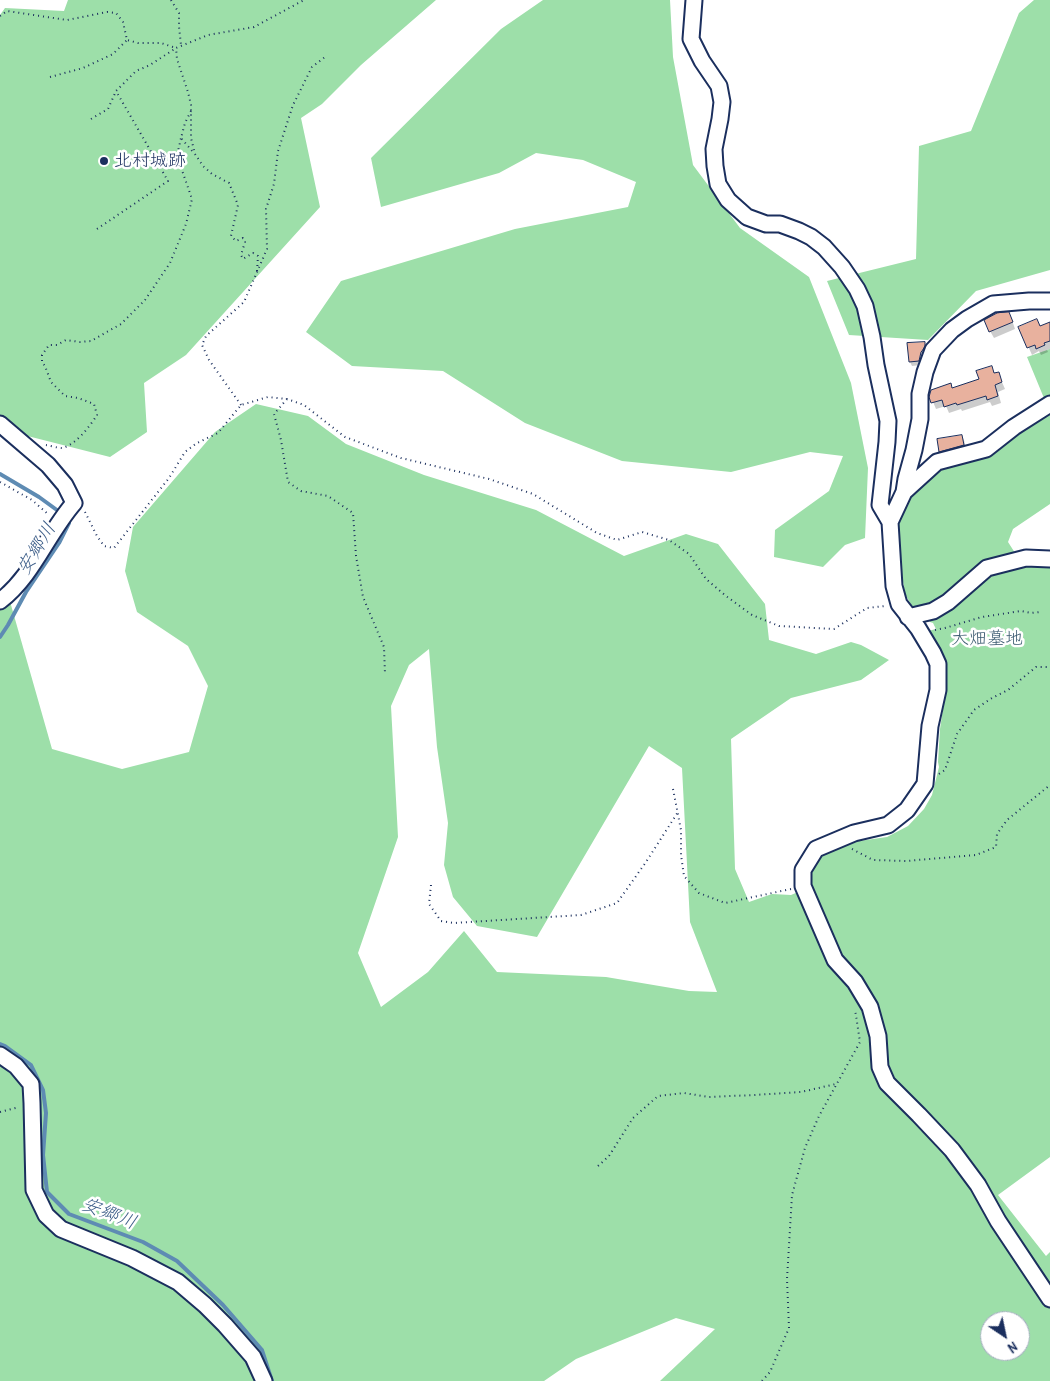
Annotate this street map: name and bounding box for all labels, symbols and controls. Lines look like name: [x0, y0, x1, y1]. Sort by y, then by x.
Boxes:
place label: 北村城跡: [114, 150, 186, 172]
marker: 北村城跡: [98, 155, 110, 167]
water label: 安郷川: [13, 519, 61, 579]
park label: 大畑墓地: [951, 628, 1023, 650]
water label: 安郷川: [78, 1193, 140, 1235]
north arrow: [980, 1311, 1030, 1361]
text: N: [1005, 1338, 1022, 1358]

